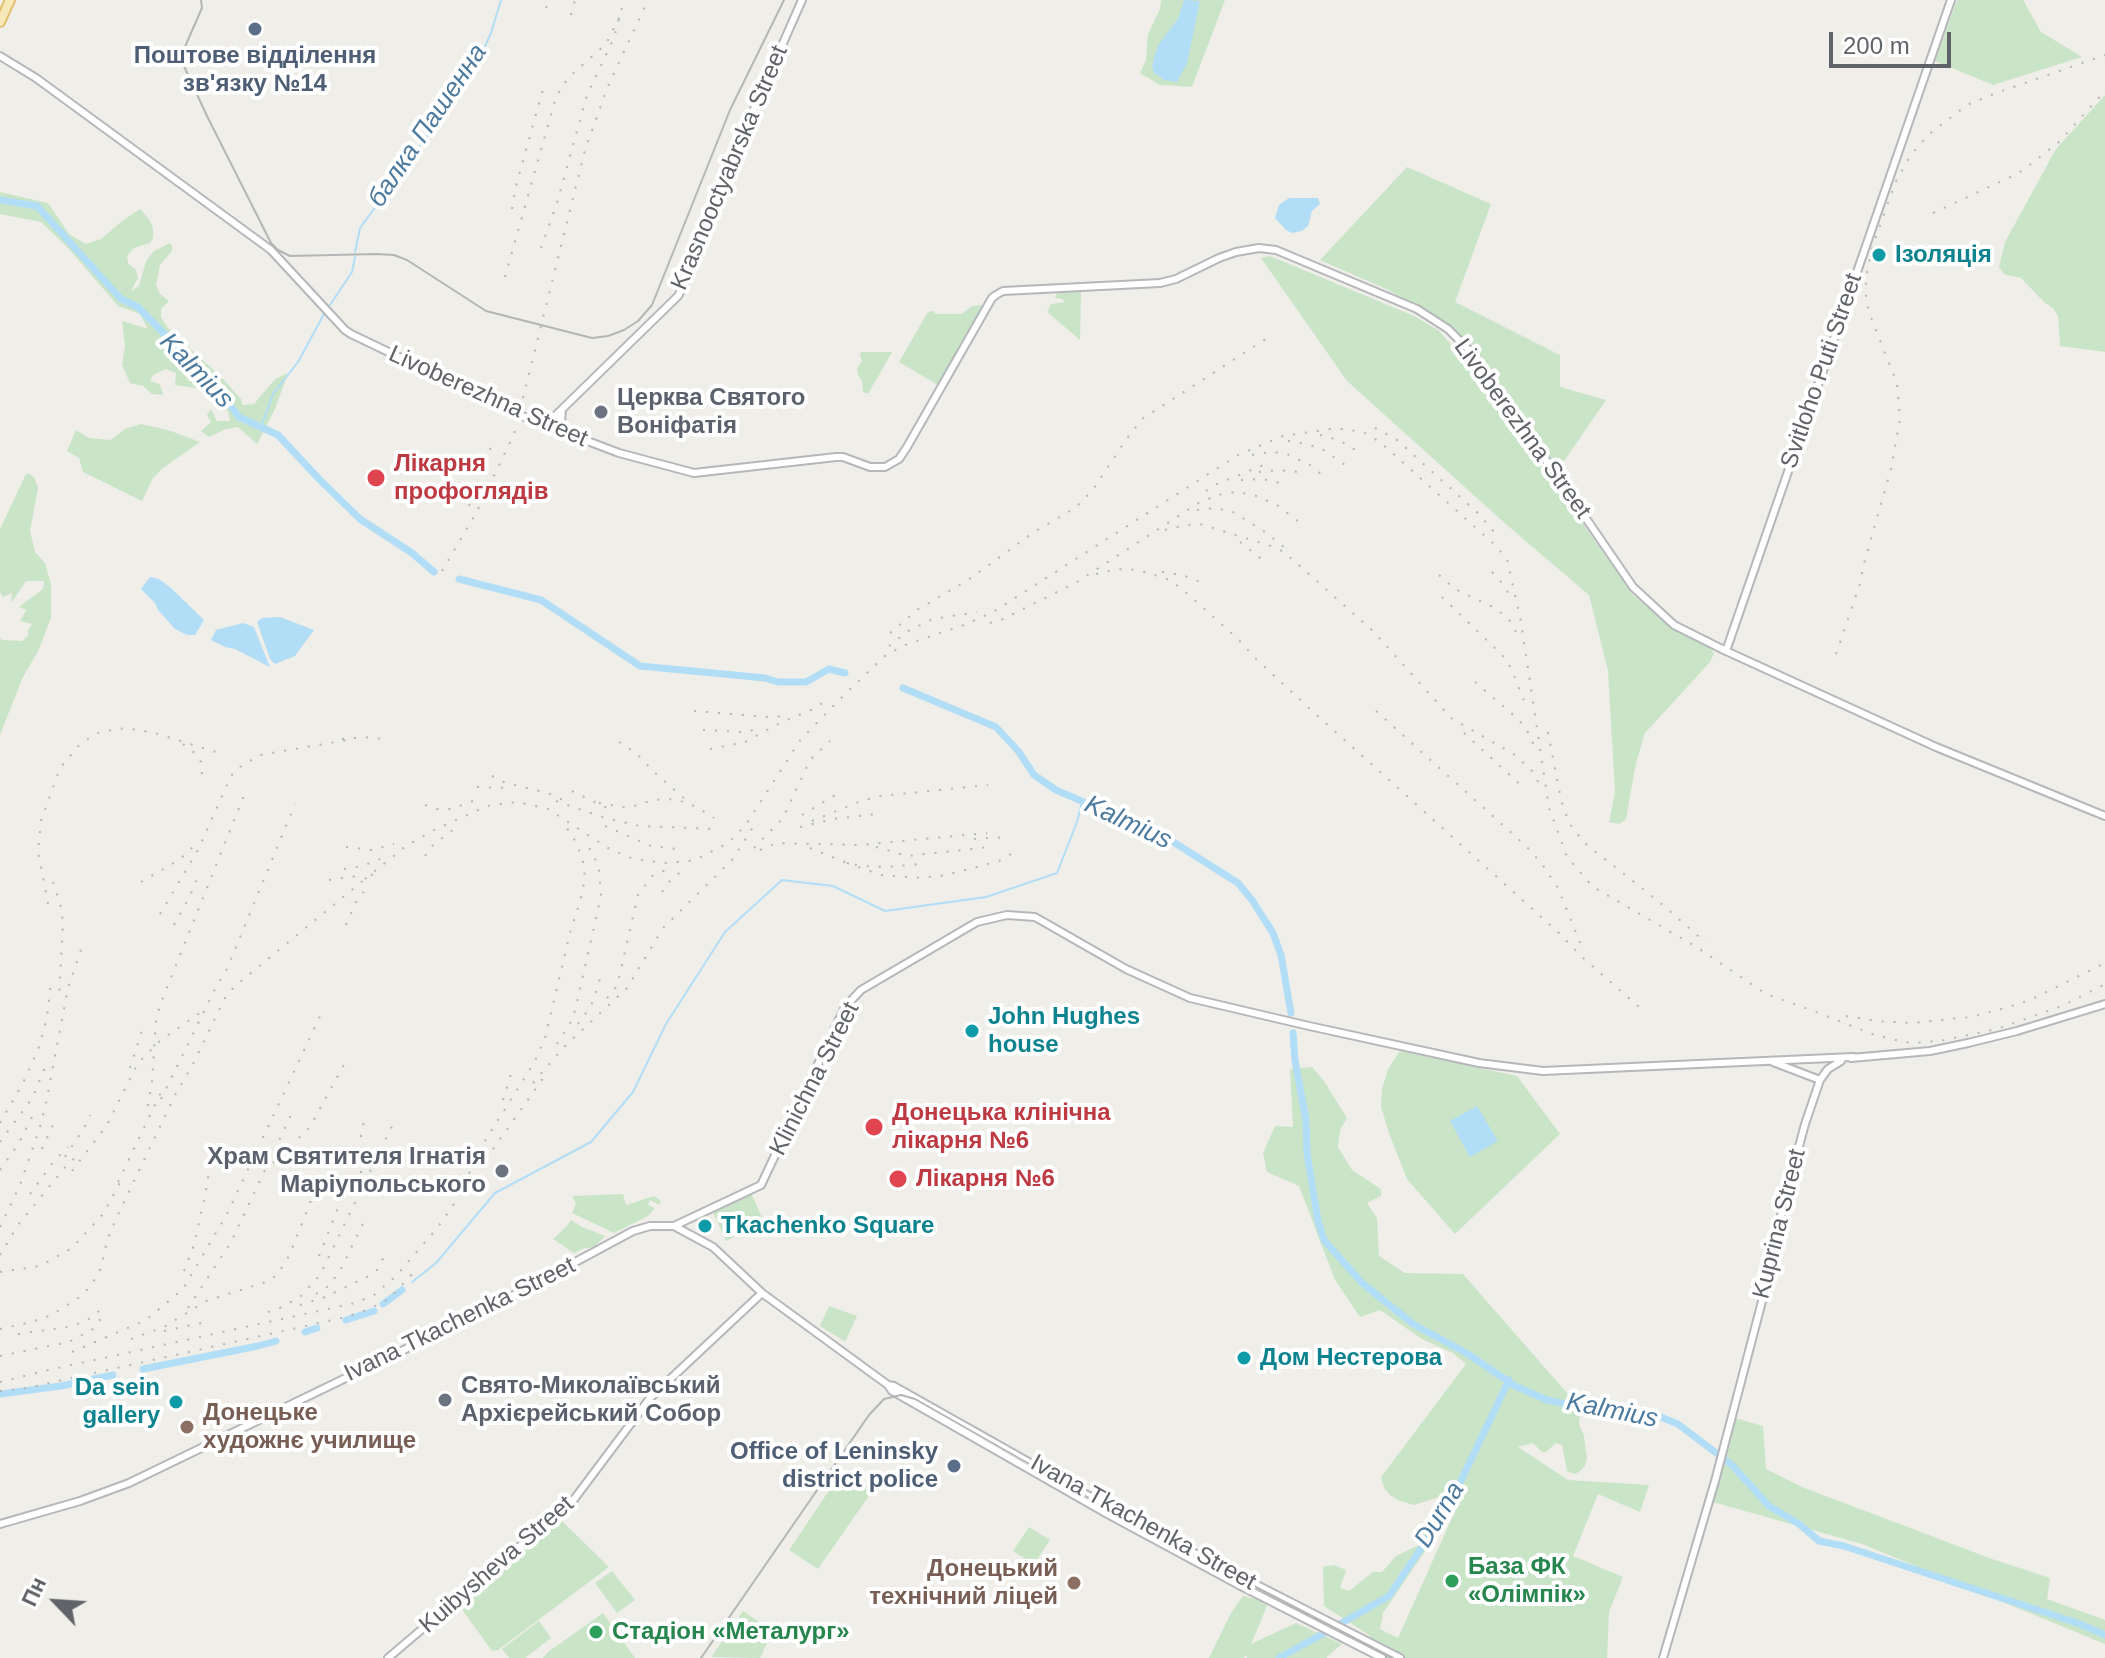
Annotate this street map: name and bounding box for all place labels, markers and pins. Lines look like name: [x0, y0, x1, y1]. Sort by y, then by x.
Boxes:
marker: Поштове відділення зв'язку №14: [246, 20, 264, 38]
place label: Поштове відділення зв'язку №14: [134, 42, 376, 98]
place label: Ізоляція: [1895, 241, 1992, 269]
marker: Ізоляція: [1870, 246, 1888, 264]
place label: Церква Святого Воніфатія: [617, 384, 806, 440]
marker: Церква Святого Воніфатія: [592, 403, 610, 421]
place label: Лікарня профоглядів: [394, 450, 548, 506]
marker: Лікарня профоглядів: [365, 467, 387, 489]
place label: John Hughes house: [988, 1003, 1140, 1059]
marker: John Hughes house: [963, 1022, 981, 1040]
place label: Донецька клінічна лікарня №6: [892, 1099, 1111, 1155]
marker: Донецька клінічна лікарня №6: [863, 1116, 885, 1138]
place label: Храм Святителя Ігнатія Маріупольського: [207, 1143, 486, 1199]
marker: Храм Святителя Ігнатія Маріупольського: [493, 1162, 511, 1180]
place label: Лікарня №6: [916, 1165, 1055, 1193]
marker: Лікарня №6: [887, 1168, 909, 1190]
place label: Tkachenko Square: [721, 1212, 934, 1240]
marker: Tkachenko Square: [696, 1217, 714, 1235]
place label: Дом Нестерова: [1260, 1344, 1442, 1372]
marker: Дом Нестерова: [1235, 1349, 1253, 1367]
place label: Свято-Миколаївський Архієрейський Собор: [461, 1372, 721, 1428]
place label: Da sein gallery: [75, 1374, 160, 1430]
marker: Свято-Миколаївський Архієрейський Собор: [436, 1391, 454, 1409]
marker: Da sein gallery: [167, 1393, 185, 1411]
place label: Донецьке художнє училище: [203, 1399, 416, 1455]
marker: Донецьке художнє училище: [178, 1418, 196, 1436]
place label: Office of Leninsky district police: [730, 1438, 938, 1494]
marker: Office of Leninsky district police: [945, 1457, 963, 1475]
place label: База ФК «Олімпік»: [1468, 1553, 1586, 1609]
place label: Донецький технічний ліцей: [869, 1555, 1058, 1611]
marker: База ФК «Олімпік»: [1443, 1572, 1461, 1590]
marker: Донецький технічний ліцей: [1065, 1574, 1083, 1592]
place label: Стадіон «Металург»: [612, 1618, 850, 1646]
marker: Стадіон «Металург»: [587, 1623, 605, 1641]

